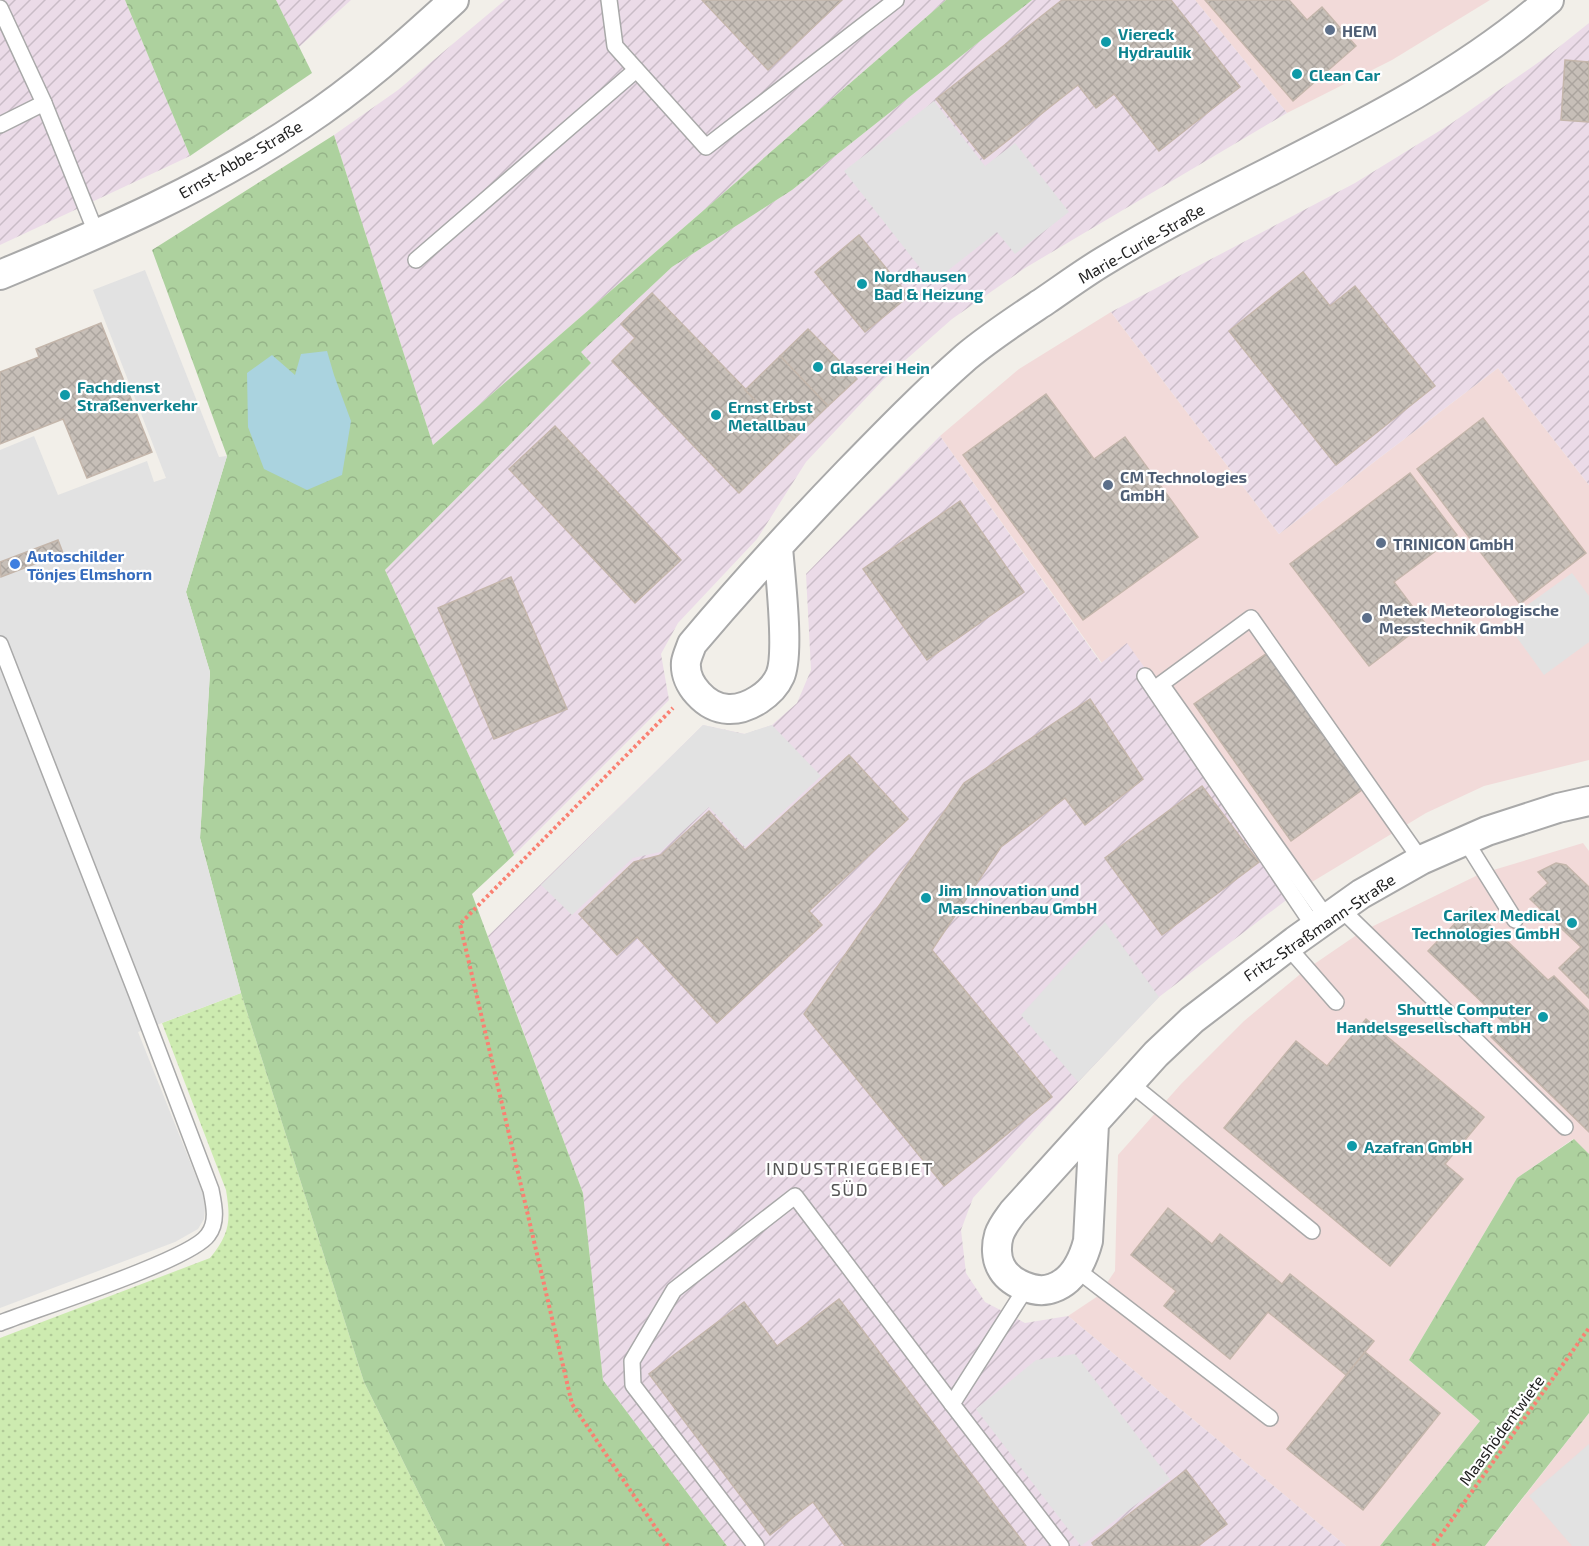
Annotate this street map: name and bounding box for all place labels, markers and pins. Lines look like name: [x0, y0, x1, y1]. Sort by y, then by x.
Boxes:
place label: HEM: [1342, 21, 1377, 40]
marker: HEM: [1323, 23, 1337, 37]
place label: Viereck Hydraulik: [1118, 24, 1192, 62]
marker: Viereck Hydraulik: [1099, 35, 1113, 49]
place label: Clean Car: [1309, 65, 1380, 84]
marker: Clean Car: [1290, 67, 1304, 81]
place label: Nordhausen Bad & Heizung: [874, 266, 984, 303]
marker: Nordhausen Bad & Heizung: [855, 277, 869, 291]
place label: Glaserei Hein: [830, 358, 930, 377]
marker: Glaserei Hein: [811, 360, 825, 374]
place label: Fachdienst Straßenverkehr: [77, 377, 198, 414]
marker: Fachdienst Straßenverkehr: [58, 388, 72, 402]
place label: Ernst Erbst Metallbau: [728, 397, 813, 434]
marker: Ernst Erbst Metallbau: [709, 408, 723, 422]
place label: CM Technologies GmbH: [1120, 467, 1247, 504]
marker: CM Technologies GmbH: [1101, 478, 1115, 492]
place label: TRINICON GmbH: [1393, 534, 1514, 553]
marker: TRINICON GmbH: [1374, 536, 1388, 550]
place label: Autoschilder Tönjes Elmshorn: [27, 546, 152, 583]
marker: Autoschilder Tönjes Elmshorn: [8, 557, 22, 571]
place label: Metek Meteorologische Messtechnik GmbH: [1379, 600, 1559, 637]
marker: Metek Meteorologische Messtechnik GmbH: [1360, 611, 1374, 625]
place label: Jim Innovation und Maschinenbau GmbH: [938, 880, 1097, 917]
marker: Jim Innovation und Maschinenbau GmbH: [919, 891, 933, 905]
place label: Carilex Medical Technologies GmbH: [1412, 905, 1561, 942]
marker: Carilex Medical Technologies GmbH: [1565, 916, 1579, 930]
place label: Shuttle Computer Handelsgesellschaft mbH: [1336, 999, 1531, 1036]
marker: Shuttle Computer Handelsgesellschaft mbH: [1536, 1010, 1550, 1024]
place label: Azafran GmbH: [1364, 1137, 1472, 1156]
marker: Azafran GmbH: [1345, 1139, 1359, 1153]

